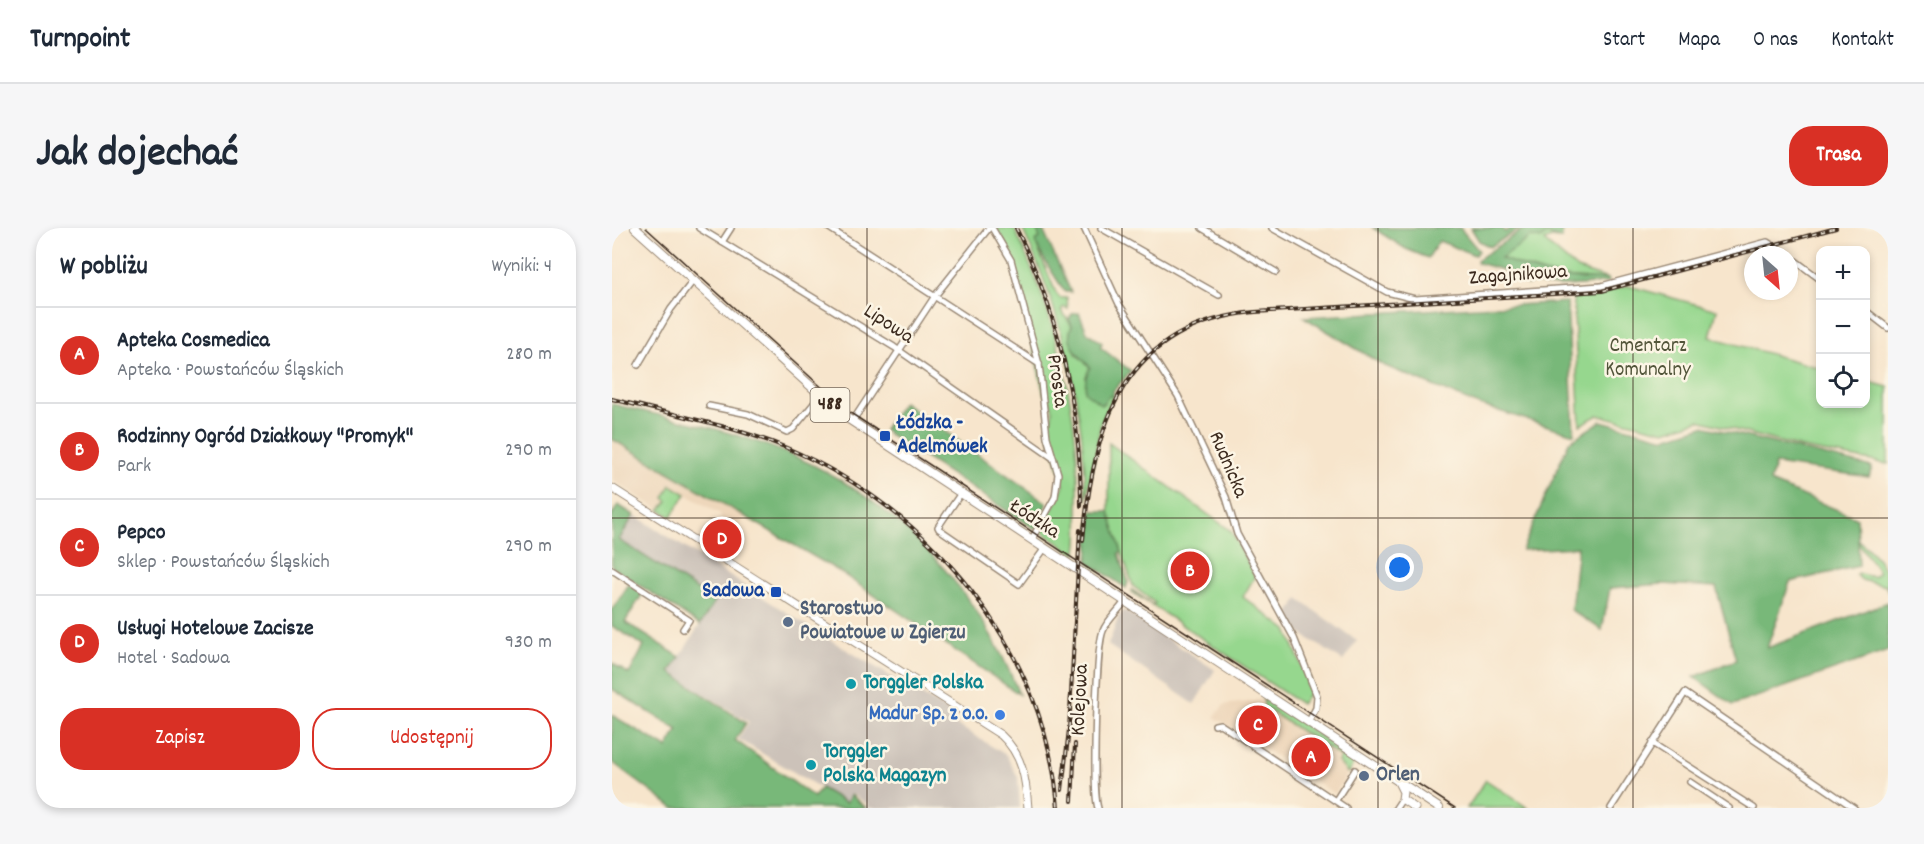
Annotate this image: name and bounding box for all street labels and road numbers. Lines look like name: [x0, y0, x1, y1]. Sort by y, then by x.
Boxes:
street label: Zagajnikowa: [1468, 258, 1569, 294]
street label: Lipowa: [857, 297, 920, 353]
street label: Prosta: [1037, 353, 1075, 411]
road number: 488: [810, 388, 850, 422]
street label: Rudnicka: [1200, 427, 1255, 504]
street label: Łódzka: [1002, 492, 1066, 548]
street label: Kolejowa: [1064, 662, 1098, 736]

